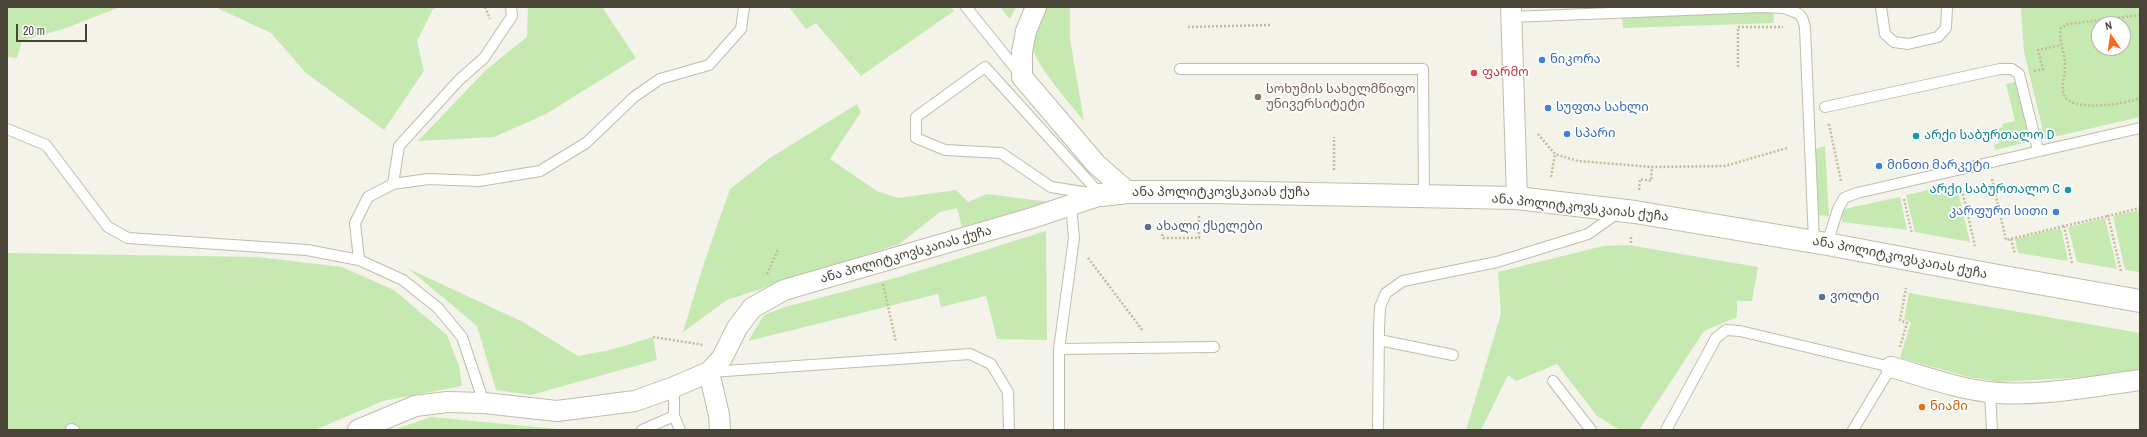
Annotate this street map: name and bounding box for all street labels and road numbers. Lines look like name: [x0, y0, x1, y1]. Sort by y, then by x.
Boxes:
street label: ანა პოლიტკოვსკაიას ქუჩა: [1132, 185, 1310, 201]
street label: ანა პოლიტკოვსკაიას ქუჩა: [1491, 191, 1669, 225]
street label: ანა პოლიტკოვსკაიას ქუჩა: [818, 223, 994, 287]
street label: ანა პოლიტკოვსკაიას ქუჩა: [1811, 233, 1989, 283]

